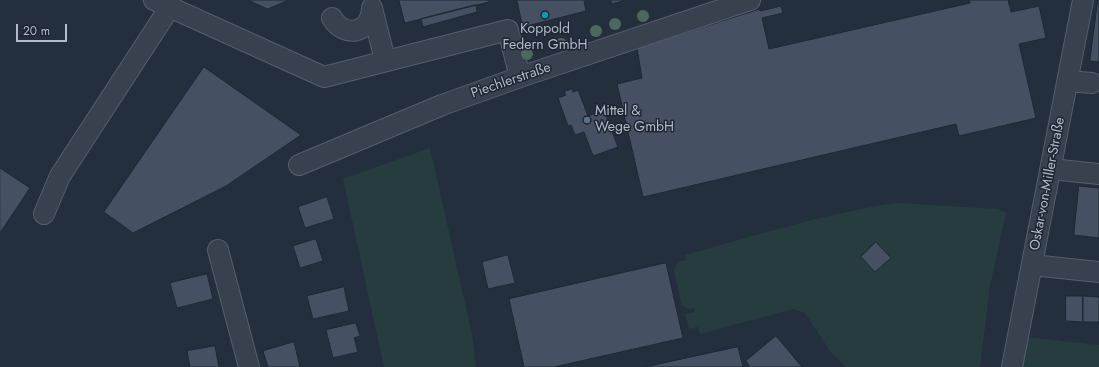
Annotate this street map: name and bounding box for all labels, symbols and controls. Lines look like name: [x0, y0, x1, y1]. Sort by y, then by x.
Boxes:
marker: Koppold Federn GmbH: [540, 10, 550, 20]
scale bar: [18, 16, 69, 42]
text: 20 m: [23, 22, 50, 40]
place label: Koppold Federn GmbH: [502, 22, 588, 54]
street label: Piechlerstraße: [469, 59, 553, 103]
place label: Mittel & Wege GmbH: [595, 104, 674, 136]
marker: Mittel & Wege GmbH: [582, 115, 592, 125]
street label: Oskar-von-Miller-Straße: [1027, 116, 1069, 252]

